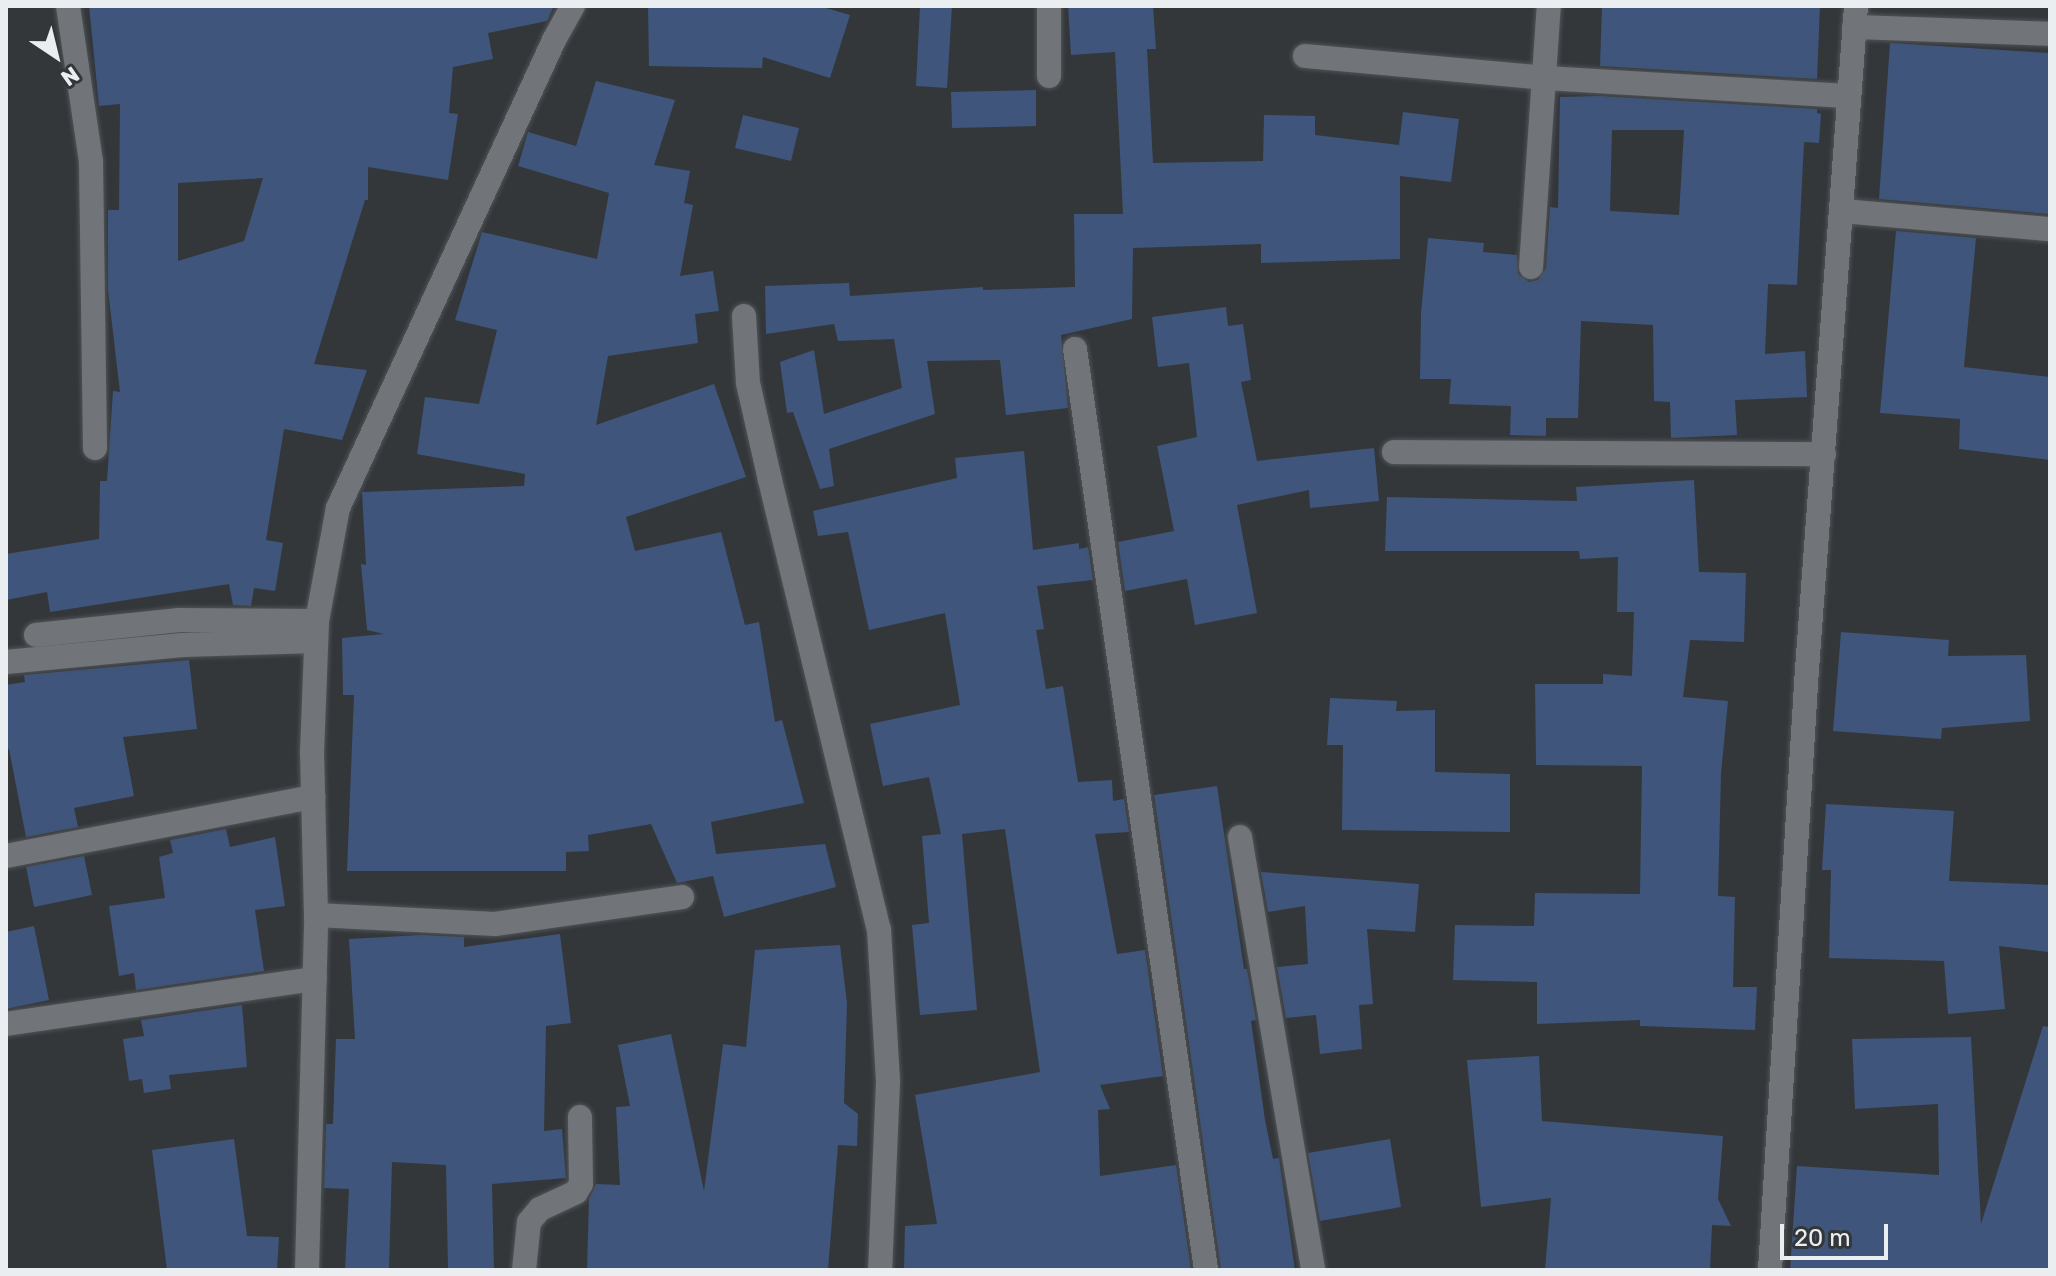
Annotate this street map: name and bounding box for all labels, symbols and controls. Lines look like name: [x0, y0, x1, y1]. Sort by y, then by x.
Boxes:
north arrow: [16, 16, 96, 96]
text: N: [56, 60, 84, 92]
scale bar: [1784, 1208, 1892, 1258]
text: 20 m: [1794, 1224, 1851, 1252]

